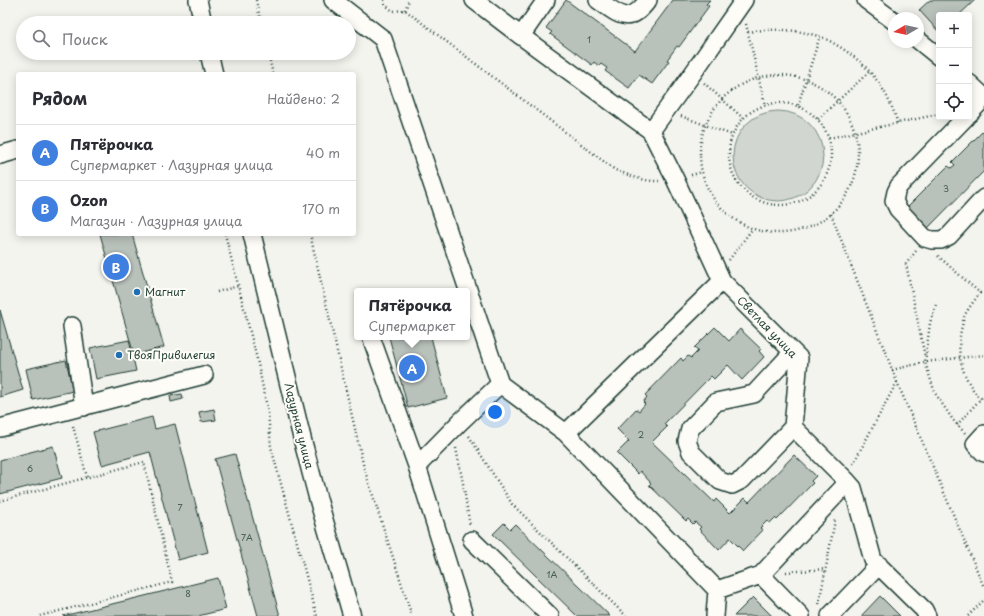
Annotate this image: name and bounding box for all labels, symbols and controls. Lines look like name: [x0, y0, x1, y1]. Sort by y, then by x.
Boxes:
north arrow: [888, 12, 924, 48]
map controls: [936, 12, 972, 120]
button: +: [936, 12, 972, 48]
search box: [16, 16, 356, 60]
icon: search: [30, 27, 52, 49]
text: Поиск: [62, 27, 108, 50]
house number: 1: [587, 32, 591, 46]
button: −: [936, 48, 972, 84]
button: locate: [936, 84, 972, 120]
text: Рядом: [32, 85, 87, 111]
text: Найдено: 2: [267, 89, 340, 108]
text: Пятёрочка: [70, 132, 153, 155]
text: A: [40, 143, 50, 162]
text: 40 m: [306, 143, 340, 162]
text: Супермаркет · Лазурная улица: [70, 155, 273, 174]
house number: 3: [943, 181, 949, 195]
text: Ozon: [70, 188, 108, 211]
text: B: [41, 199, 49, 218]
text: 170 m: [302, 199, 340, 218]
text: Магазин · Лазурная улица: [70, 211, 242, 230]
pin: B: [103, 252, 129, 282]
place label: Магнит: [145, 283, 186, 300]
marker: Магнит: [132, 287, 142, 297]
popup: [354, 288, 470, 340]
street label: Светлая улица: [733, 292, 801, 361]
text: Пятёрочка: [369, 293, 452, 316]
text: Супермаркет: [369, 316, 455, 335]
place label: ТвояПривилегия: [127, 346, 215, 363]
marker: ТвояПривилегия: [114, 350, 124, 360]
pin: A: [399, 353, 425, 383]
street label: Лазурная улица: [281, 381, 318, 471]
your location: [485, 402, 505, 422]
house number: 2: [638, 427, 644, 441]
house number: 6: [27, 461, 33, 475]
house number: 7: [177, 500, 183, 514]
house number: 7А: [241, 530, 253, 544]
house number: 1А: [547, 567, 558, 581]
house number: 8: [185, 586, 191, 600]

